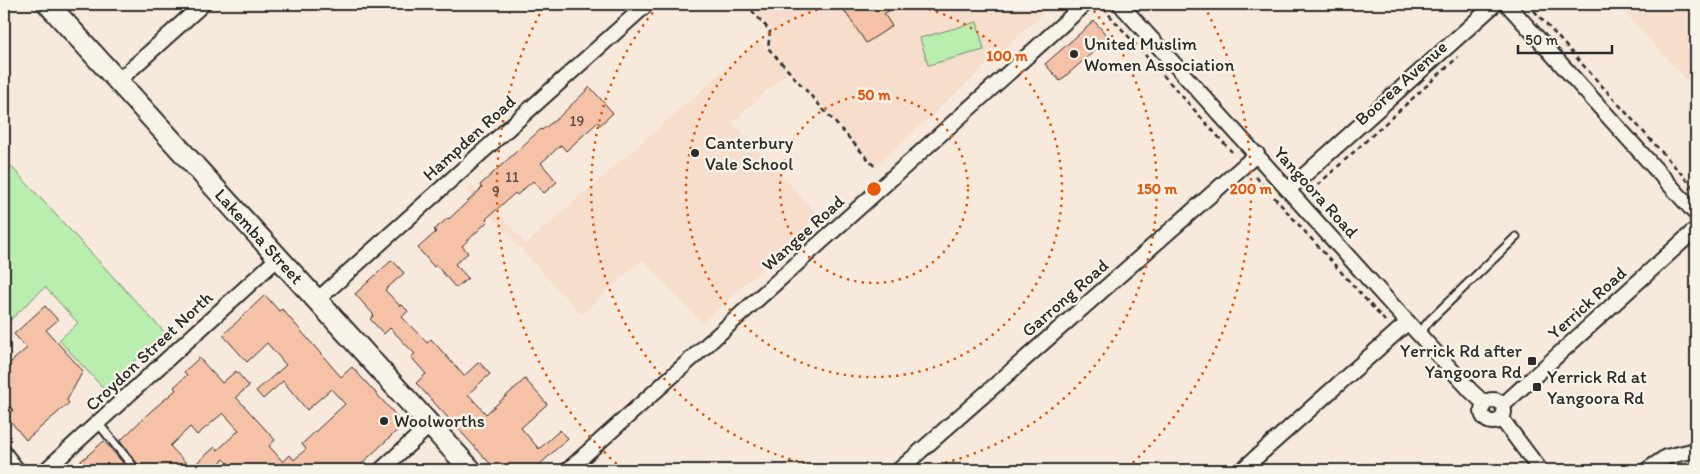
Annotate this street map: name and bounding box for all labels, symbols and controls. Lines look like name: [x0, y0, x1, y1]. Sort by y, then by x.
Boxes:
scale bar: [1518, 22, 1611, 54]
text: 50 m: [1525, 31, 1558, 49]
place label: United Muslim Women Association: [1084, 33, 1234, 76]
street label: Boorea Avenue: [1350, 36, 1452, 130]
text: 100 m: [986, 47, 1028, 65]
marker: United Muslim Women Association: [1068, 48, 1080, 60]
text: 50 m: [857, 86, 891, 104]
street label: Hampden Road: [418, 90, 520, 185]
house number: 19: [570, 112, 585, 130]
place label: Canterbury Vale School: [705, 132, 794, 175]
street label: Yangoora Road: [1269, 142, 1363, 242]
marker: Canterbury Vale School: [689, 147, 701, 159]
house number: 11: [505, 168, 519, 186]
centre of rings: [865, 180, 883, 198]
text: 150 m: [1137, 180, 1177, 198]
text: 200 m: [1230, 180, 1273, 198]
house number: 9: [492, 182, 500, 200]
street label: Lakemba Street: [210, 184, 308, 289]
street label: Wangee Road: [757, 190, 849, 276]
street label: Garrong Road: [1017, 254, 1113, 342]
street label: Yerrick Road: [1543, 262, 1631, 344]
street label: Croydon Street North: [81, 286, 217, 416]
place label: Yerrick Rd after Yangoora Rd: [1400, 340, 1523, 383]
marker: Yerrick Rd after Yangoora Rd: [1526, 355, 1538, 367]
place label: Yerrick Rd at Yangoora Rd: [1547, 366, 1647, 409]
marker: Yerrick Rd at Yangoora Rd: [1531, 381, 1543, 393]
place label: Woolworths: [394, 410, 485, 432]
marker: Woolworths: [378, 415, 390, 427]

